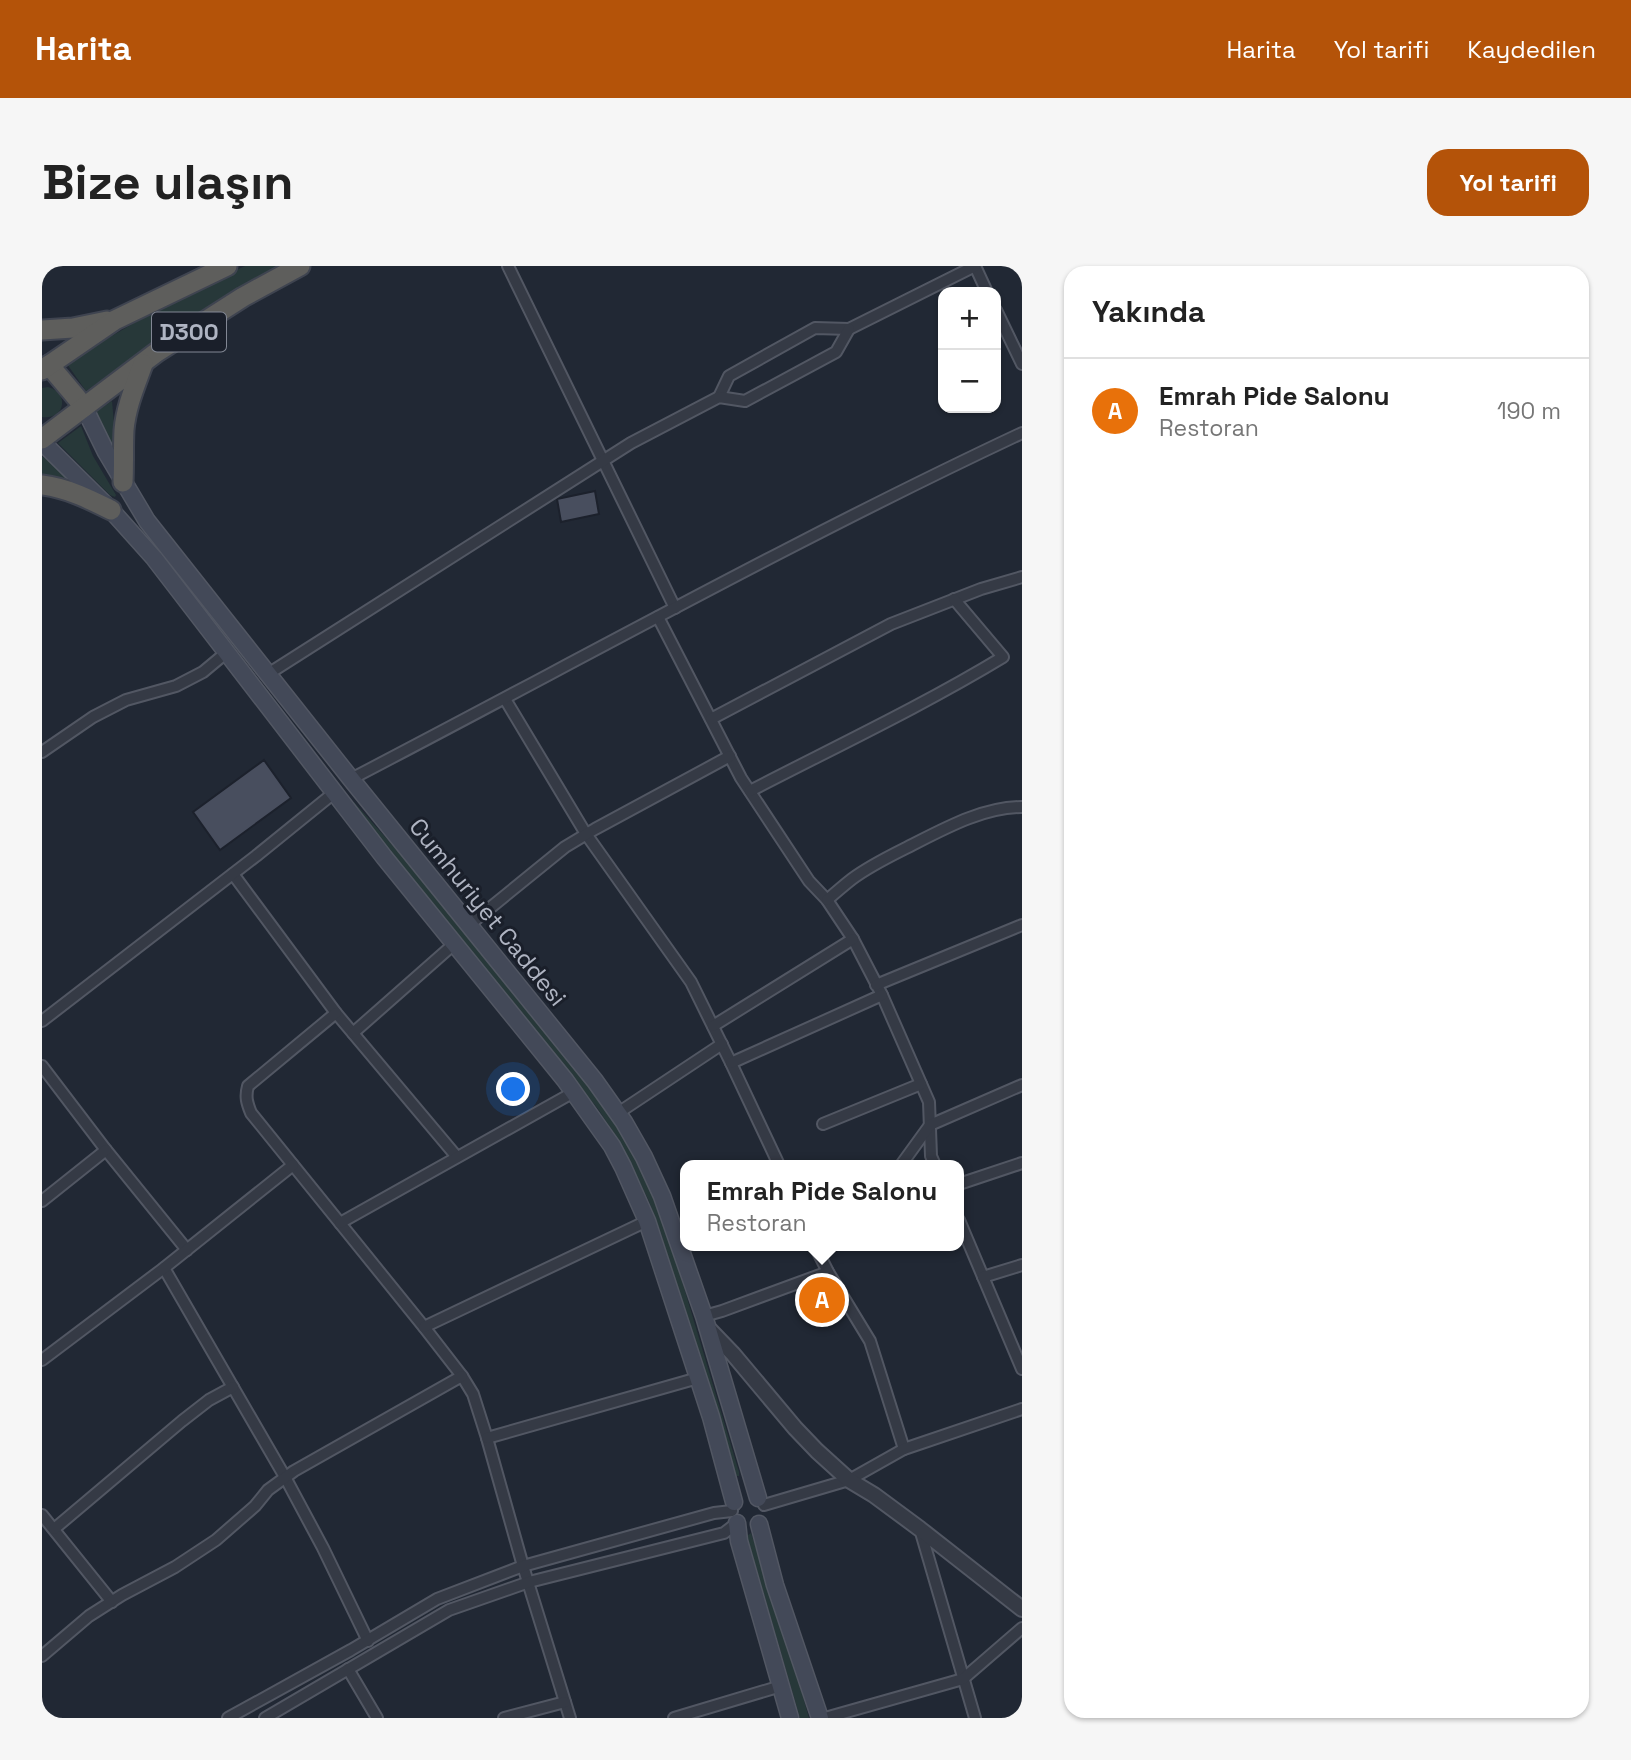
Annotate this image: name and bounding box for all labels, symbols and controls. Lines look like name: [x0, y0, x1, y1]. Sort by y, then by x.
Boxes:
text: Harita: [35, 28, 132, 70]
text: Harita: [1226, 34, 1296, 65]
text: Yol tarifi: [1334, 34, 1429, 65]
text: Kaydedilen: [1467, 34, 1596, 65]
button: Yol tarifi: [1427, 149, 1589, 216]
text: Bize ulaşın: [42, 151, 294, 213]
map controls: [938, 287, 1001, 413]
button: +: [938, 287, 1001, 350]
text: Yakında: [1092, 292, 1205, 331]
road number: D300: [152, 312, 226, 352]
button: −: [938, 350, 1001, 413]
text: Emrah Pide Salonu: [1159, 379, 1390, 413]
text: A: [1108, 396, 1122, 426]
text: 190 m: [1497, 396, 1561, 426]
text: Restoran: [1159, 413, 1259, 443]
street label: Cumhuriyet Caddesi: [403, 812, 573, 1012]
your location: [496, 1072, 530, 1106]
popup: [680, 1160, 964, 1251]
text: Emrah Pide Salonu: [707, 1174, 937, 1208]
text: Restoran: [707, 1208, 807, 1238]
pin: A: [799, 1274, 845, 1326]

